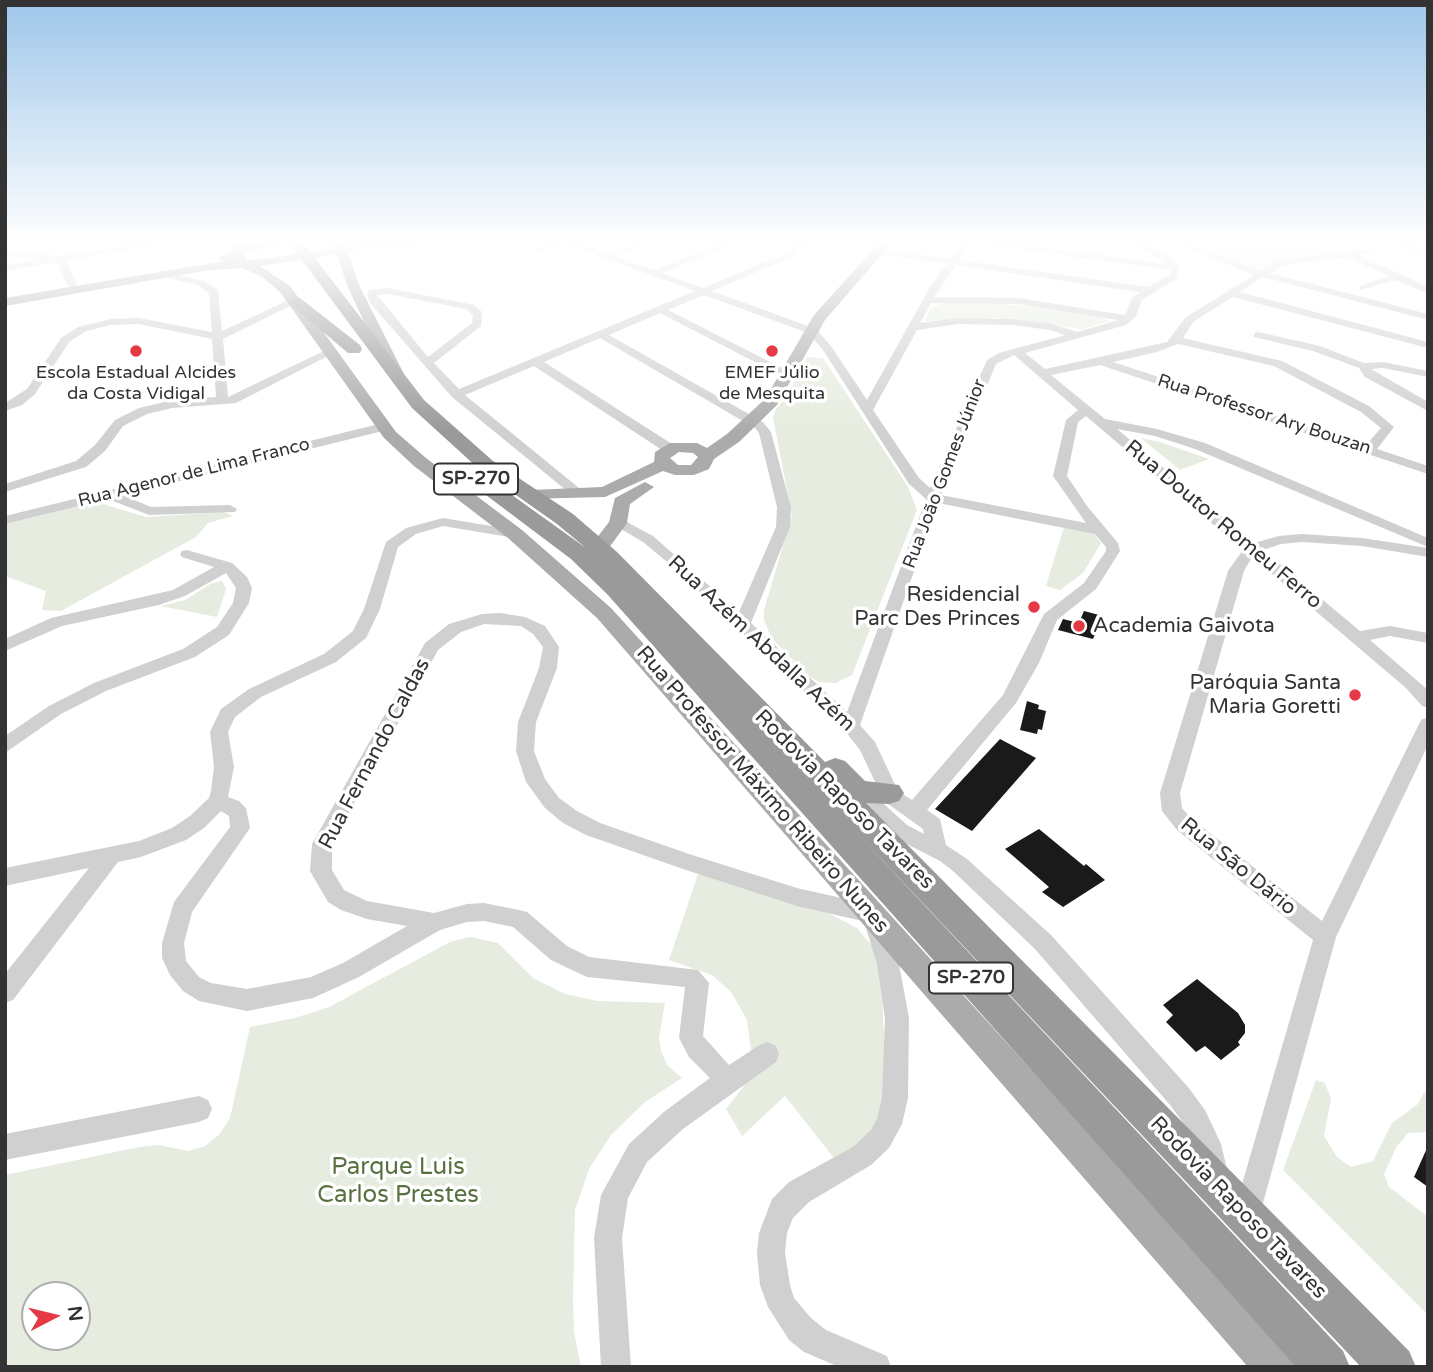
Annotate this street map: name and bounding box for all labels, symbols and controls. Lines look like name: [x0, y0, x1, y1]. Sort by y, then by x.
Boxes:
marker: Escola Estadual Alcides da Costa Vidigal: [128, 343, 144, 359]
marker: EMEF Júlio de Mesquita: [764, 343, 780, 359]
place label: Escola Estadual Alcides da Costa Vidigal: [36, 362, 236, 404]
place label: EMEF Júlio de Mesquita: [719, 362, 825, 404]
street label: Rua Professor Ary Bouzan: [1155, 370, 1373, 460]
street label: Rua João Gomes Júnior: [899, 376, 991, 572]
street label: Rua Agenor de Lima Franco: [76, 434, 312, 512]
street label: Rua Doutor Romeu Ferro: [1119, 435, 1327, 615]
road number: SP-270: [434, 464, 518, 494]
street label: Rua Azém Abdalla Azém: [662, 551, 860, 737]
place label: Residencial Parc Des Princes: [854, 582, 1020, 632]
marker: Residencial Parc Des Princes: [1026, 599, 1042, 615]
place label: Academia Gaivota: [1093, 613, 1275, 639]
marker: Academia Gaivota: [1071, 618, 1087, 634]
street label: Rua Professor Máximo Ribeiro Nunes: [631, 641, 893, 939]
street label: Rua Fernando Caldas: [314, 654, 436, 854]
place label: Paróquia Santa Maria Goretti: [1190, 670, 1341, 720]
marker: Paróquia Santa Maria Goretti: [1347, 687, 1363, 703]
street label: Rodovia Raposo Tavares: [749, 705, 939, 895]
street label: Rua São Dário: [1175, 813, 1301, 921]
road number: SP-270: [929, 962, 1013, 994]
street label: Rodovia Raposo Tavares: [1144, 1112, 1332, 1304]
park label: Parque Luis Carlos Prestes: [317, 1154, 479, 1210]
north arrow: [21, 1281, 91, 1351]
text: N: [63, 1305, 87, 1323]

